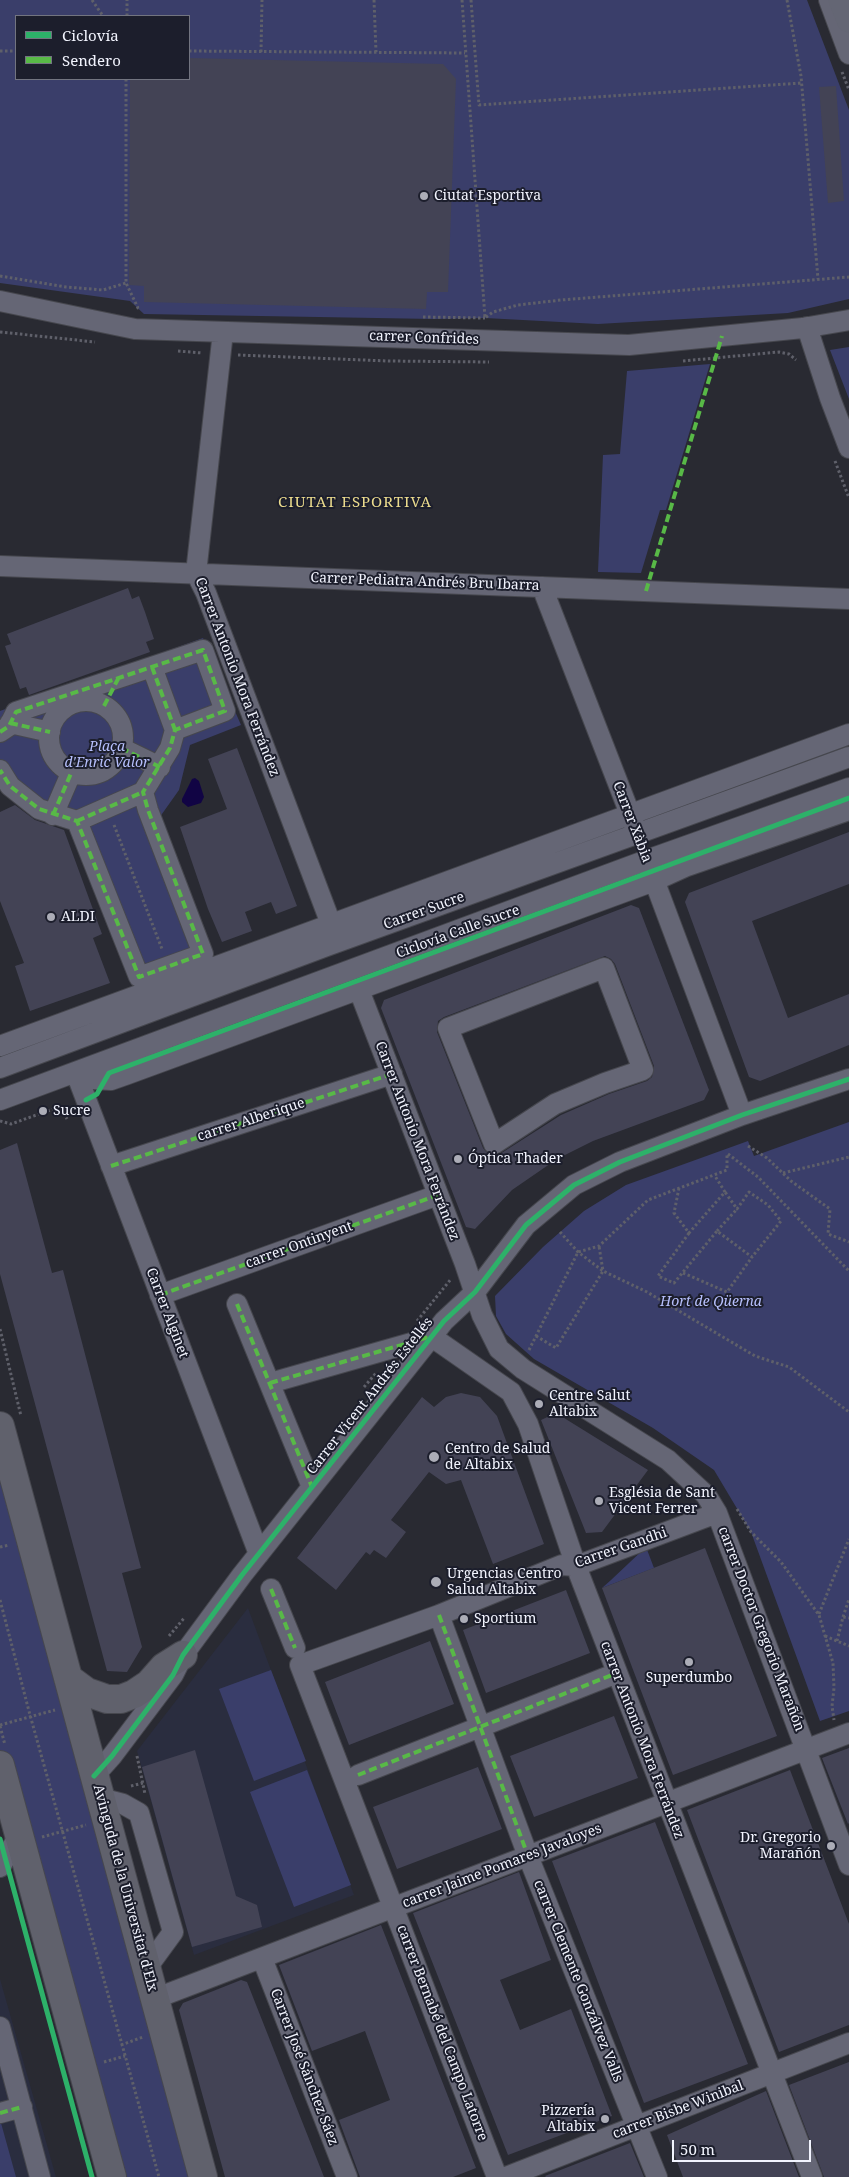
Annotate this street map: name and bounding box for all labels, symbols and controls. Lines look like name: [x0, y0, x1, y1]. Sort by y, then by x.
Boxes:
legend: [15, 15, 190, 80]
text: Ciclovía: [62, 25, 119, 45]
text: Sendero: [62, 50, 121, 70]
place label: Ciutat Esportiva: [434, 188, 541, 204]
marker: Ciutat Esportiva: [418, 190, 430, 202]
street label: carrer Confrides: [369, 328, 479, 348]
district label: CIUTAT ESPORTIVA: [276, 494, 434, 512]
street label: Carrer Pediatra Andrés Bru Ibarra: [310, 570, 540, 594]
street label: Carrer Antonio Mora Ferrández: [191, 575, 283, 779]
park label: Plaça d'Enric Valor: [64, 739, 150, 772]
street label: Carrer Xàbia: [609, 779, 655, 865]
street label: Carrer Sucre: [381, 889, 467, 933]
street label: Ciclovía Calle Sucre: [394, 902, 522, 962]
place label: ALDI: [61, 909, 95, 925]
marker: ALDI: [45, 911, 57, 923]
street label: Carrer Antonio Mora Ferrández: [371, 1039, 463, 1243]
street label: carrer Alberique: [195, 1095, 307, 1145]
place label: Sucre: [53, 1103, 90, 1119]
marker: Sucre: [37, 1105, 49, 1117]
place label: Óptica Thader: [468, 1151, 563, 1167]
marker: Óptica Thader: [452, 1153, 464, 1165]
street label: carrer Ontinyent: [243, 1218, 355, 1272]
street label: Carrer Alginet: [142, 1266, 192, 1360]
park label: Hort de Qüerna: [660, 1294, 762, 1310]
street label: Carrer Vicent Andrés Estellés: [303, 1314, 437, 1478]
place label: Centre Salut Altabix: [549, 1388, 630, 1420]
marker: Centre Salut Altabix: [533, 1398, 545, 1410]
place label: Centro de Salud de Altabix: [445, 1441, 550, 1474]
marker: Centro de Salud de Altabix: [427, 1450, 441, 1464]
place label: Església de Sant Vicent Ferrer: [609, 1485, 715, 1518]
marker: Església de Sant Vicent Ferrer: [593, 1495, 605, 1507]
street label: Carrer Gandhi: [573, 1524, 669, 1572]
street label: carrer Doctor Gregorio Marañón: [714, 1524, 808, 1734]
place label: Urgencias Centro Salud Altabix: [447, 1566, 562, 1598]
marker: Urgencias Centro Salud Altabix: [429, 1575, 443, 1589]
place label: Sportium: [474, 1611, 536, 1627]
marker: Sportium: [458, 1613, 470, 1625]
street label: carrer Antonio Mora Ferrández: [597, 1639, 687, 1841]
marker: Superdumbo: [683, 1656, 695, 1668]
place label: Superdumbo: [646, 1670, 732, 1686]
street label: Avinguda de la Universitat d'Elx: [89, 1783, 161, 1993]
street label: carrer Jaime Pomares Javaloyes: [400, 1820, 604, 1912]
place label: Dr. Gregorio Marañón: [740, 1830, 821, 1862]
marker: Dr. Gregorio Marañón: [825, 1840, 837, 1852]
street label: carrer Clemente Gonzálvez Valls: [530, 1878, 626, 2084]
street label: carrer Bernabé del Campo Latorre: [393, 1923, 491, 2143]
street label: Carrer José Sánchez Sáez: [266, 1986, 342, 2148]
street label: carrer Bisbe Winibal: [610, 2077, 746, 2143]
place label: Pizzería Altabix: [541, 2103, 595, 2136]
marker: Pizzería Altabix: [599, 2113, 611, 2125]
scale bar: [674, 2130, 813, 2162]
text: 50 m: [680, 2139, 715, 2159]

